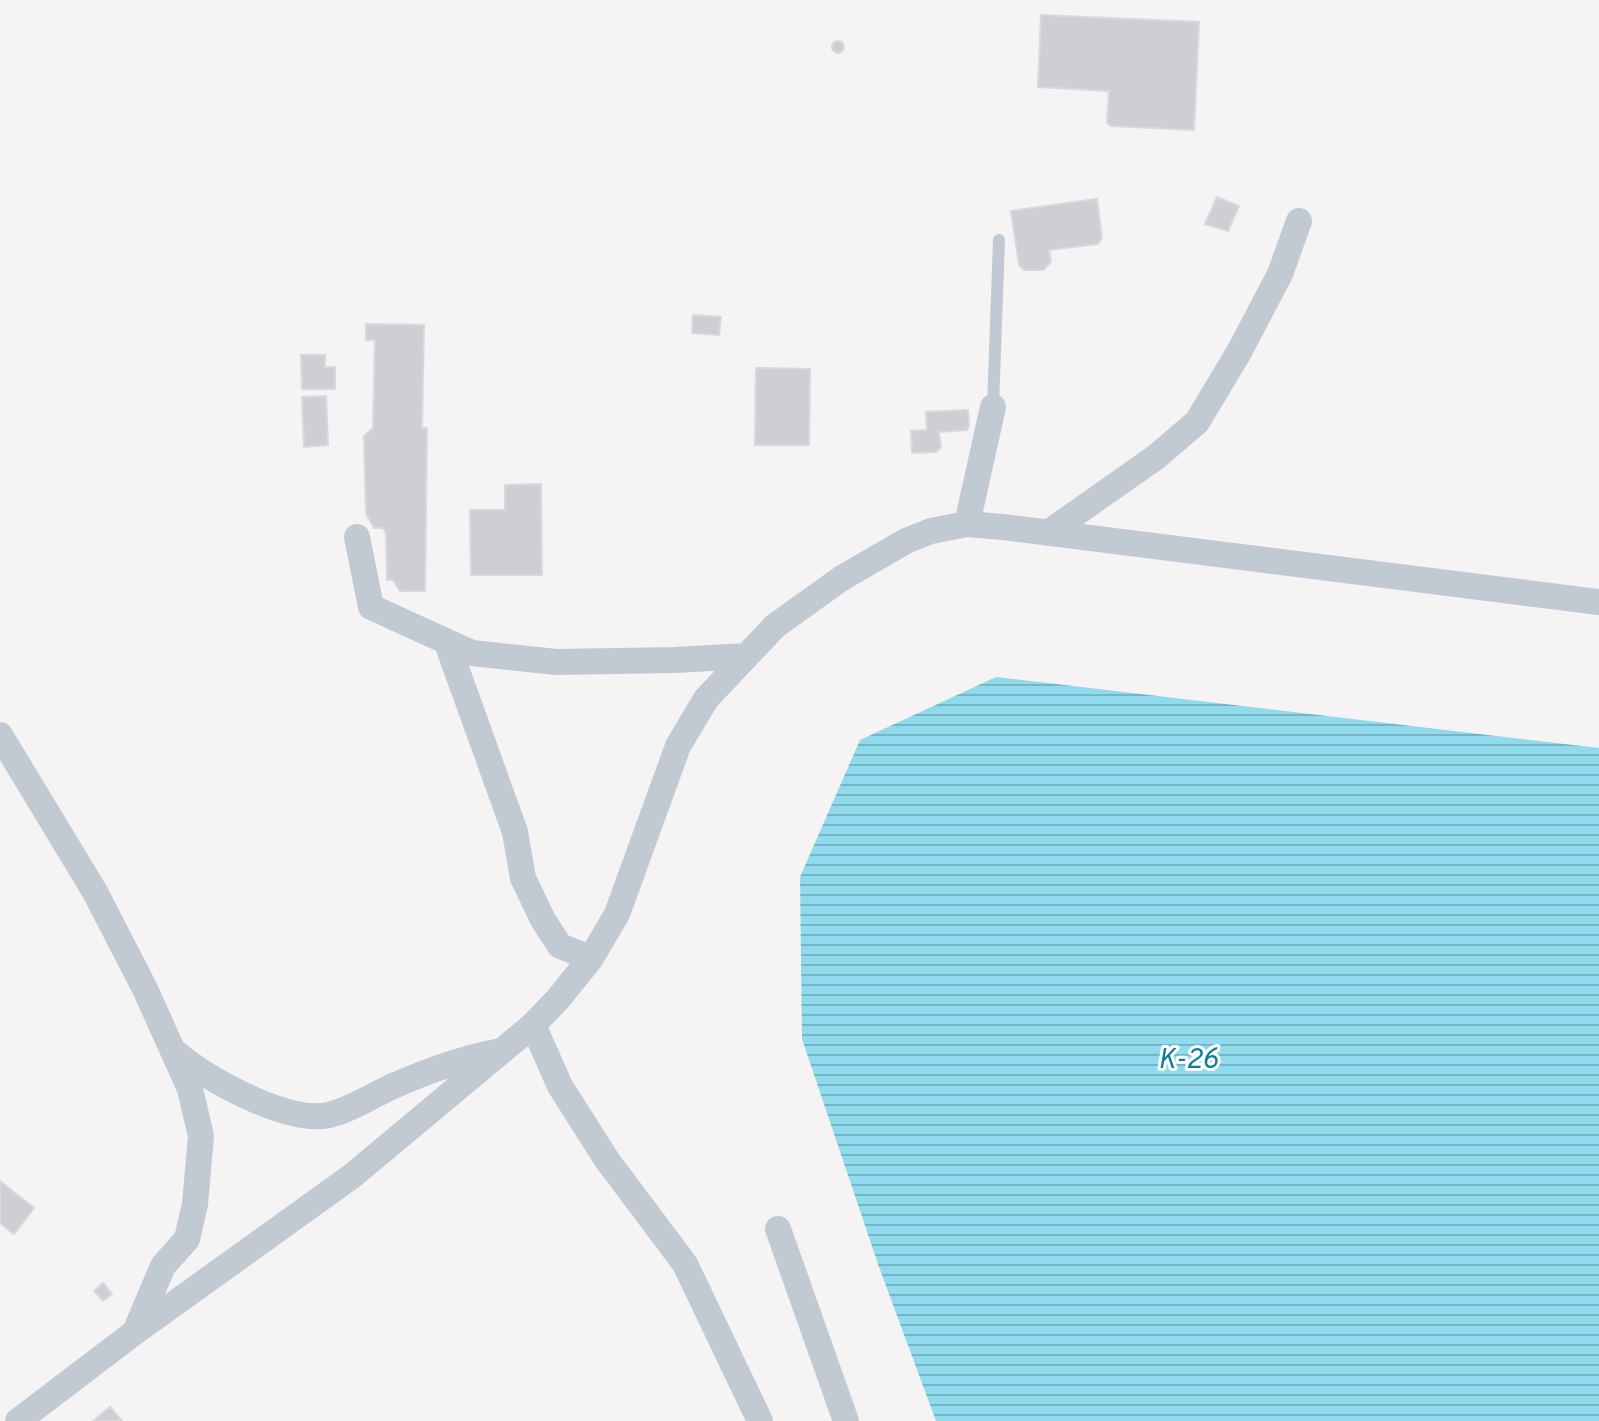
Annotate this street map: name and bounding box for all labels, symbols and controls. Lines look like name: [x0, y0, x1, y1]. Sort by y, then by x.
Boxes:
water label: К-26: [1158, 1043, 1218, 1079]

